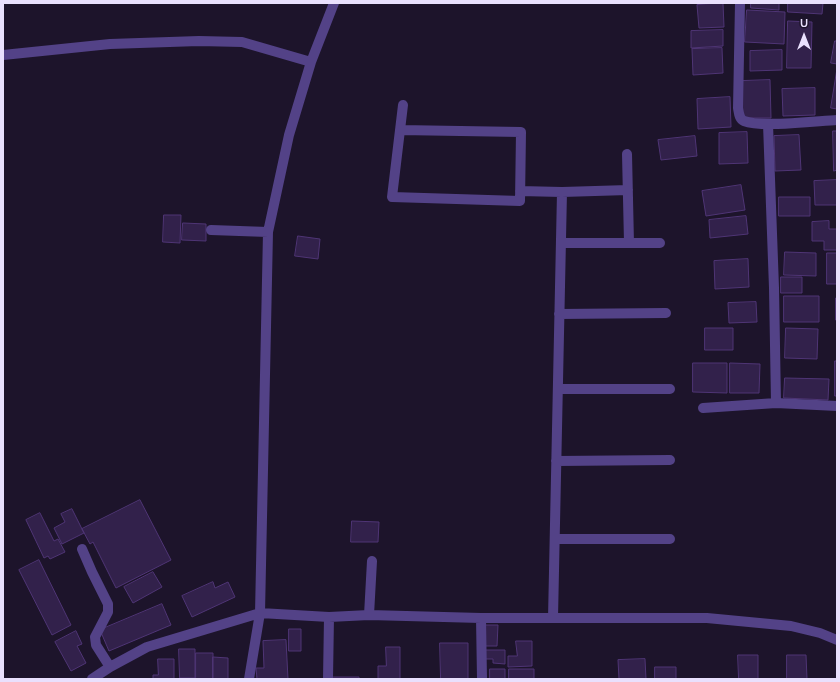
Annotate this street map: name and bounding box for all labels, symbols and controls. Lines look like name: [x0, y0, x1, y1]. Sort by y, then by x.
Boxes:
north arrow: [784, 16, 824, 56]
text: U: [800, 16, 808, 31]

